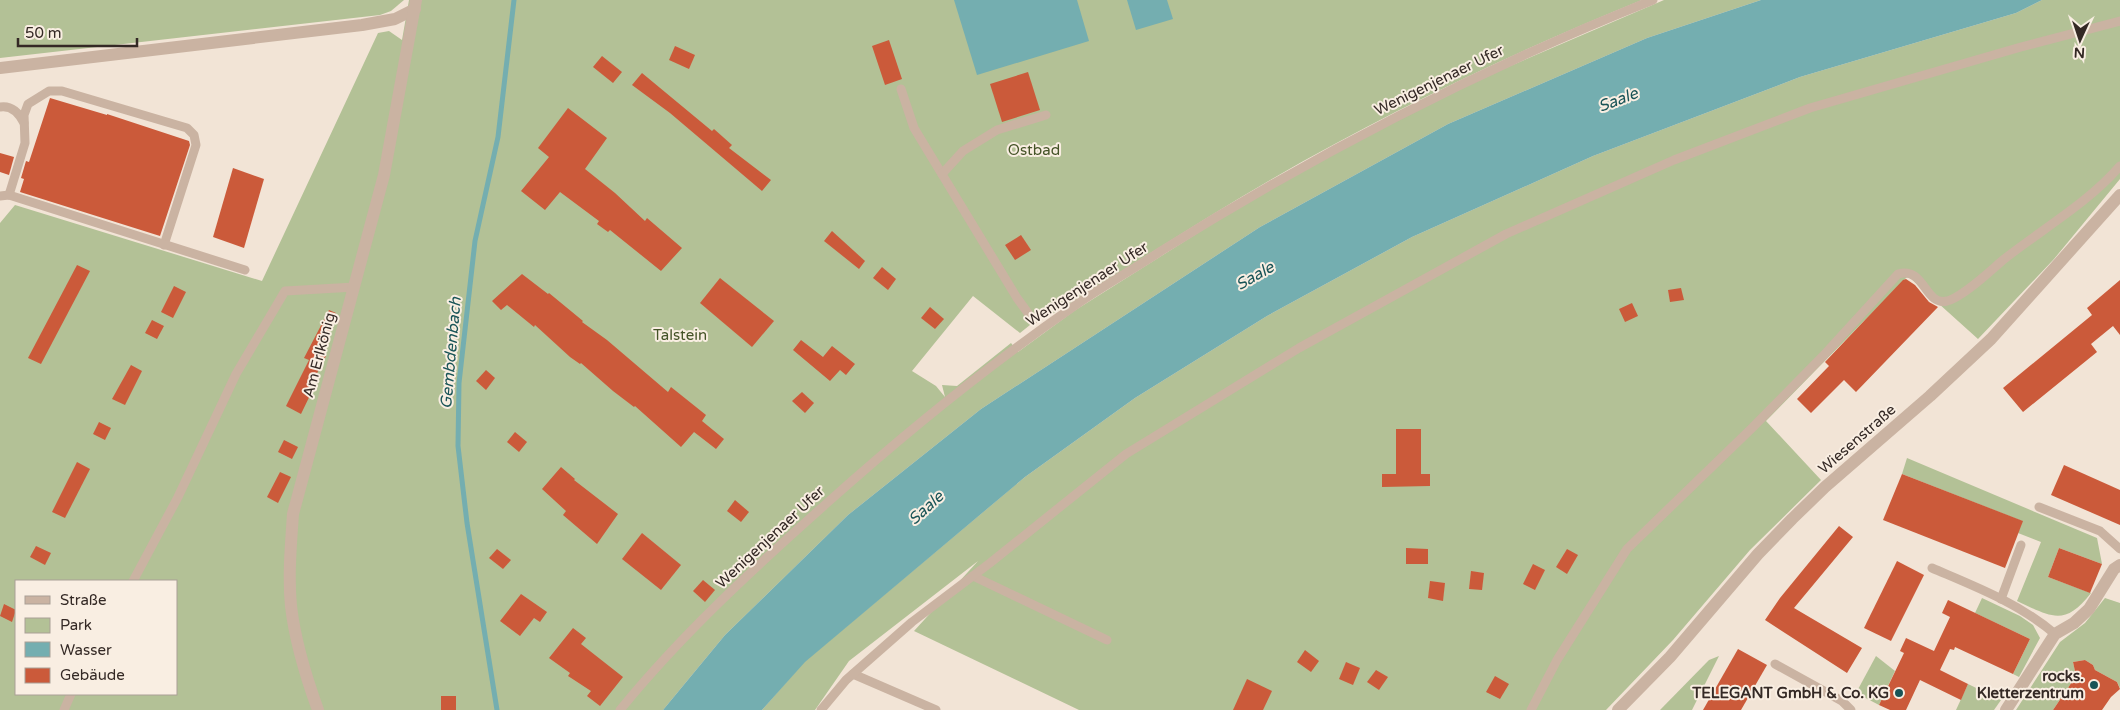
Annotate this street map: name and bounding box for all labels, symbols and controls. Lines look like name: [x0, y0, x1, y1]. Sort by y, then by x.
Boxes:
scale bar: [18, 15, 136, 47]
north arrow: [2055, 15, 2105, 65]
text: 50 m: [25, 24, 62, 42]
street label: Wenigenjenaer Ufer: [1371, 41, 1507, 119]
text: N: [2073, 44, 2085, 61]
water label: Saale: [1595, 83, 1642, 117]
park label: Ostbad: [1008, 141, 1060, 159]
street label: Wenigenjenaer Ufer: [1023, 238, 1152, 330]
water label: Saale: [1232, 257, 1279, 295]
water label: Gembdenbach: [436, 295, 466, 410]
street label: Am Erlkönig: [299, 311, 339, 399]
park label: Talstein: [653, 326, 707, 344]
street label: Wiesenstraße: [1815, 400, 1899, 478]
street label: Wenigenjenaer Ufer: [712, 482, 828, 592]
water label: Saale: [904, 486, 949, 529]
legend: [15, 580, 178, 695]
text: Straße: [60, 591, 106, 609]
text: Park: [60, 616, 92, 634]
text: Wasser: [60, 641, 112, 659]
text: Gebäude: [60, 666, 125, 684]
place label: rocks. Kletterzentrum: [1977, 667, 2084, 702]
marker: rocks. Kletterzentrum: [2088, 679, 2100, 691]
place label: TELEGANT GmbH & Co. KG: [1691, 684, 1889, 702]
marker: TELEGANT GmbH & Co. KG: [1893, 687, 1905, 699]

